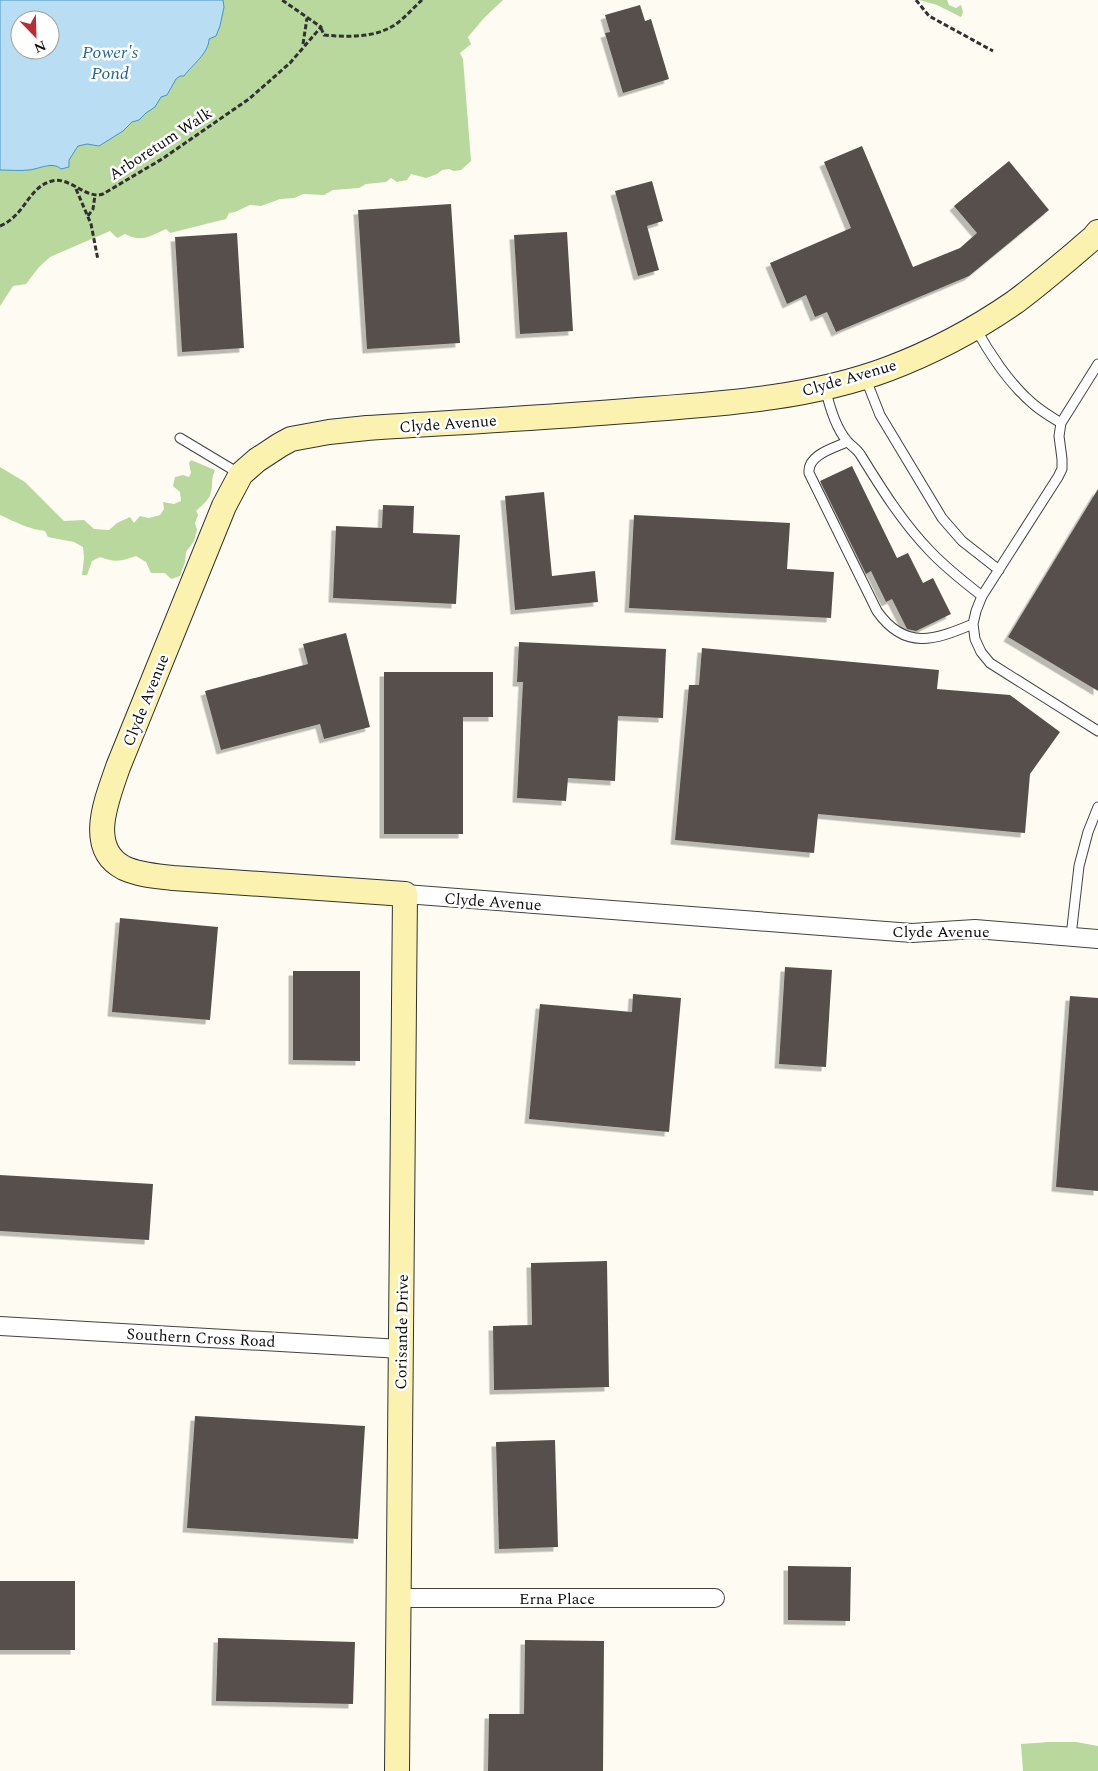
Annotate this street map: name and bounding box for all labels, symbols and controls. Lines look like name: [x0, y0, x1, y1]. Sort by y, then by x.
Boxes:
north arrow: [10, 10, 60, 60]
text: N: [31, 35, 49, 58]
water label: Power's Pond: [82, 39, 139, 87]
street label: Arboretum Walk: [104, 101, 217, 186]
street label: Clyde Avenue: [799, 353, 899, 403]
street label: Clyde Avenue: [399, 409, 498, 439]
street label: Clyde Avenue: [117, 651, 175, 750]
street label: Clyde Avenue: [443, 887, 542, 917]
street label: Clyde Avenue: [892, 920, 990, 944]
street label: Corisande Drive: [389, 1274, 415, 1390]
street label: Southern Cross Road: [126, 1322, 276, 1354]
street label: Erna Place: [519, 1587, 595, 1611]

